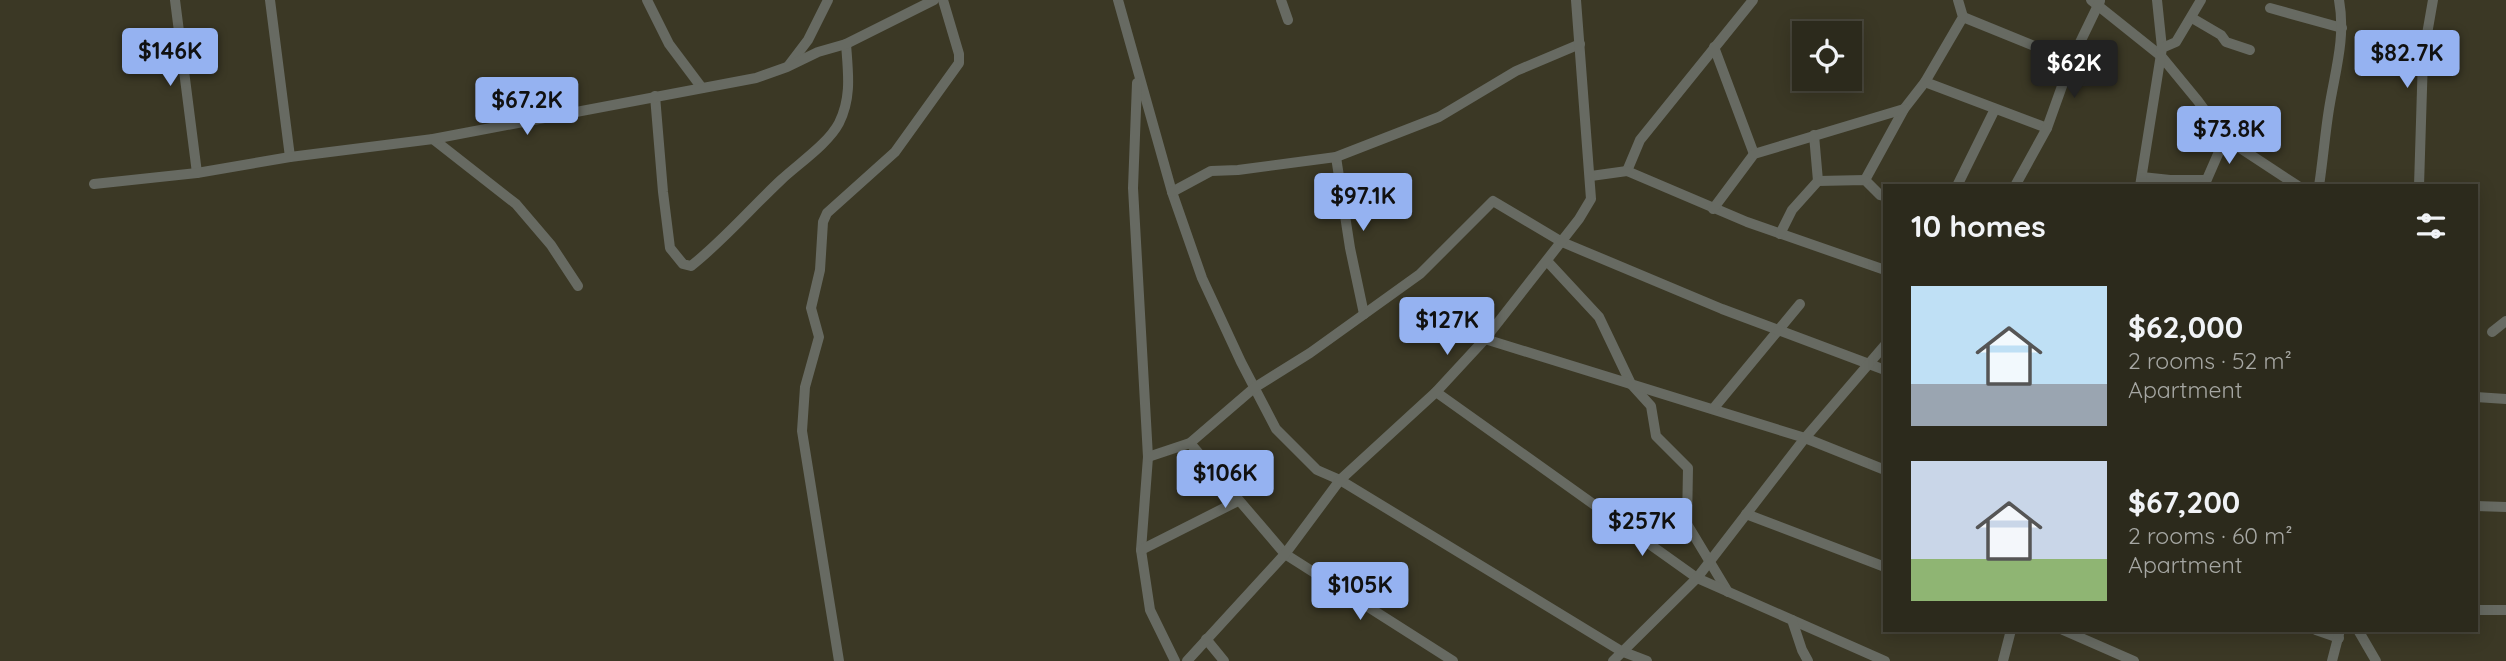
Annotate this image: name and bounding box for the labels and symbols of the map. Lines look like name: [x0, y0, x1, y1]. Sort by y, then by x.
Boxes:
pin: $146K: [121, 28, 219, 88]
pin: $82.7K: [2350, 31, 2464, 90]
pin: $62K: [2033, 41, 2115, 100]
pin: $67.2K: [470, 78, 584, 137]
pin: $73.8K: [2172, 106, 2286, 166]
pin: $97.1K: [1306, 174, 1420, 233]
pin: $127K: [1398, 298, 1496, 357]
pin: $106K: [1176, 450, 1274, 510]
pin: $257K: [1593, 498, 1691, 558]
pin: $105K: [1311, 562, 1409, 622]

